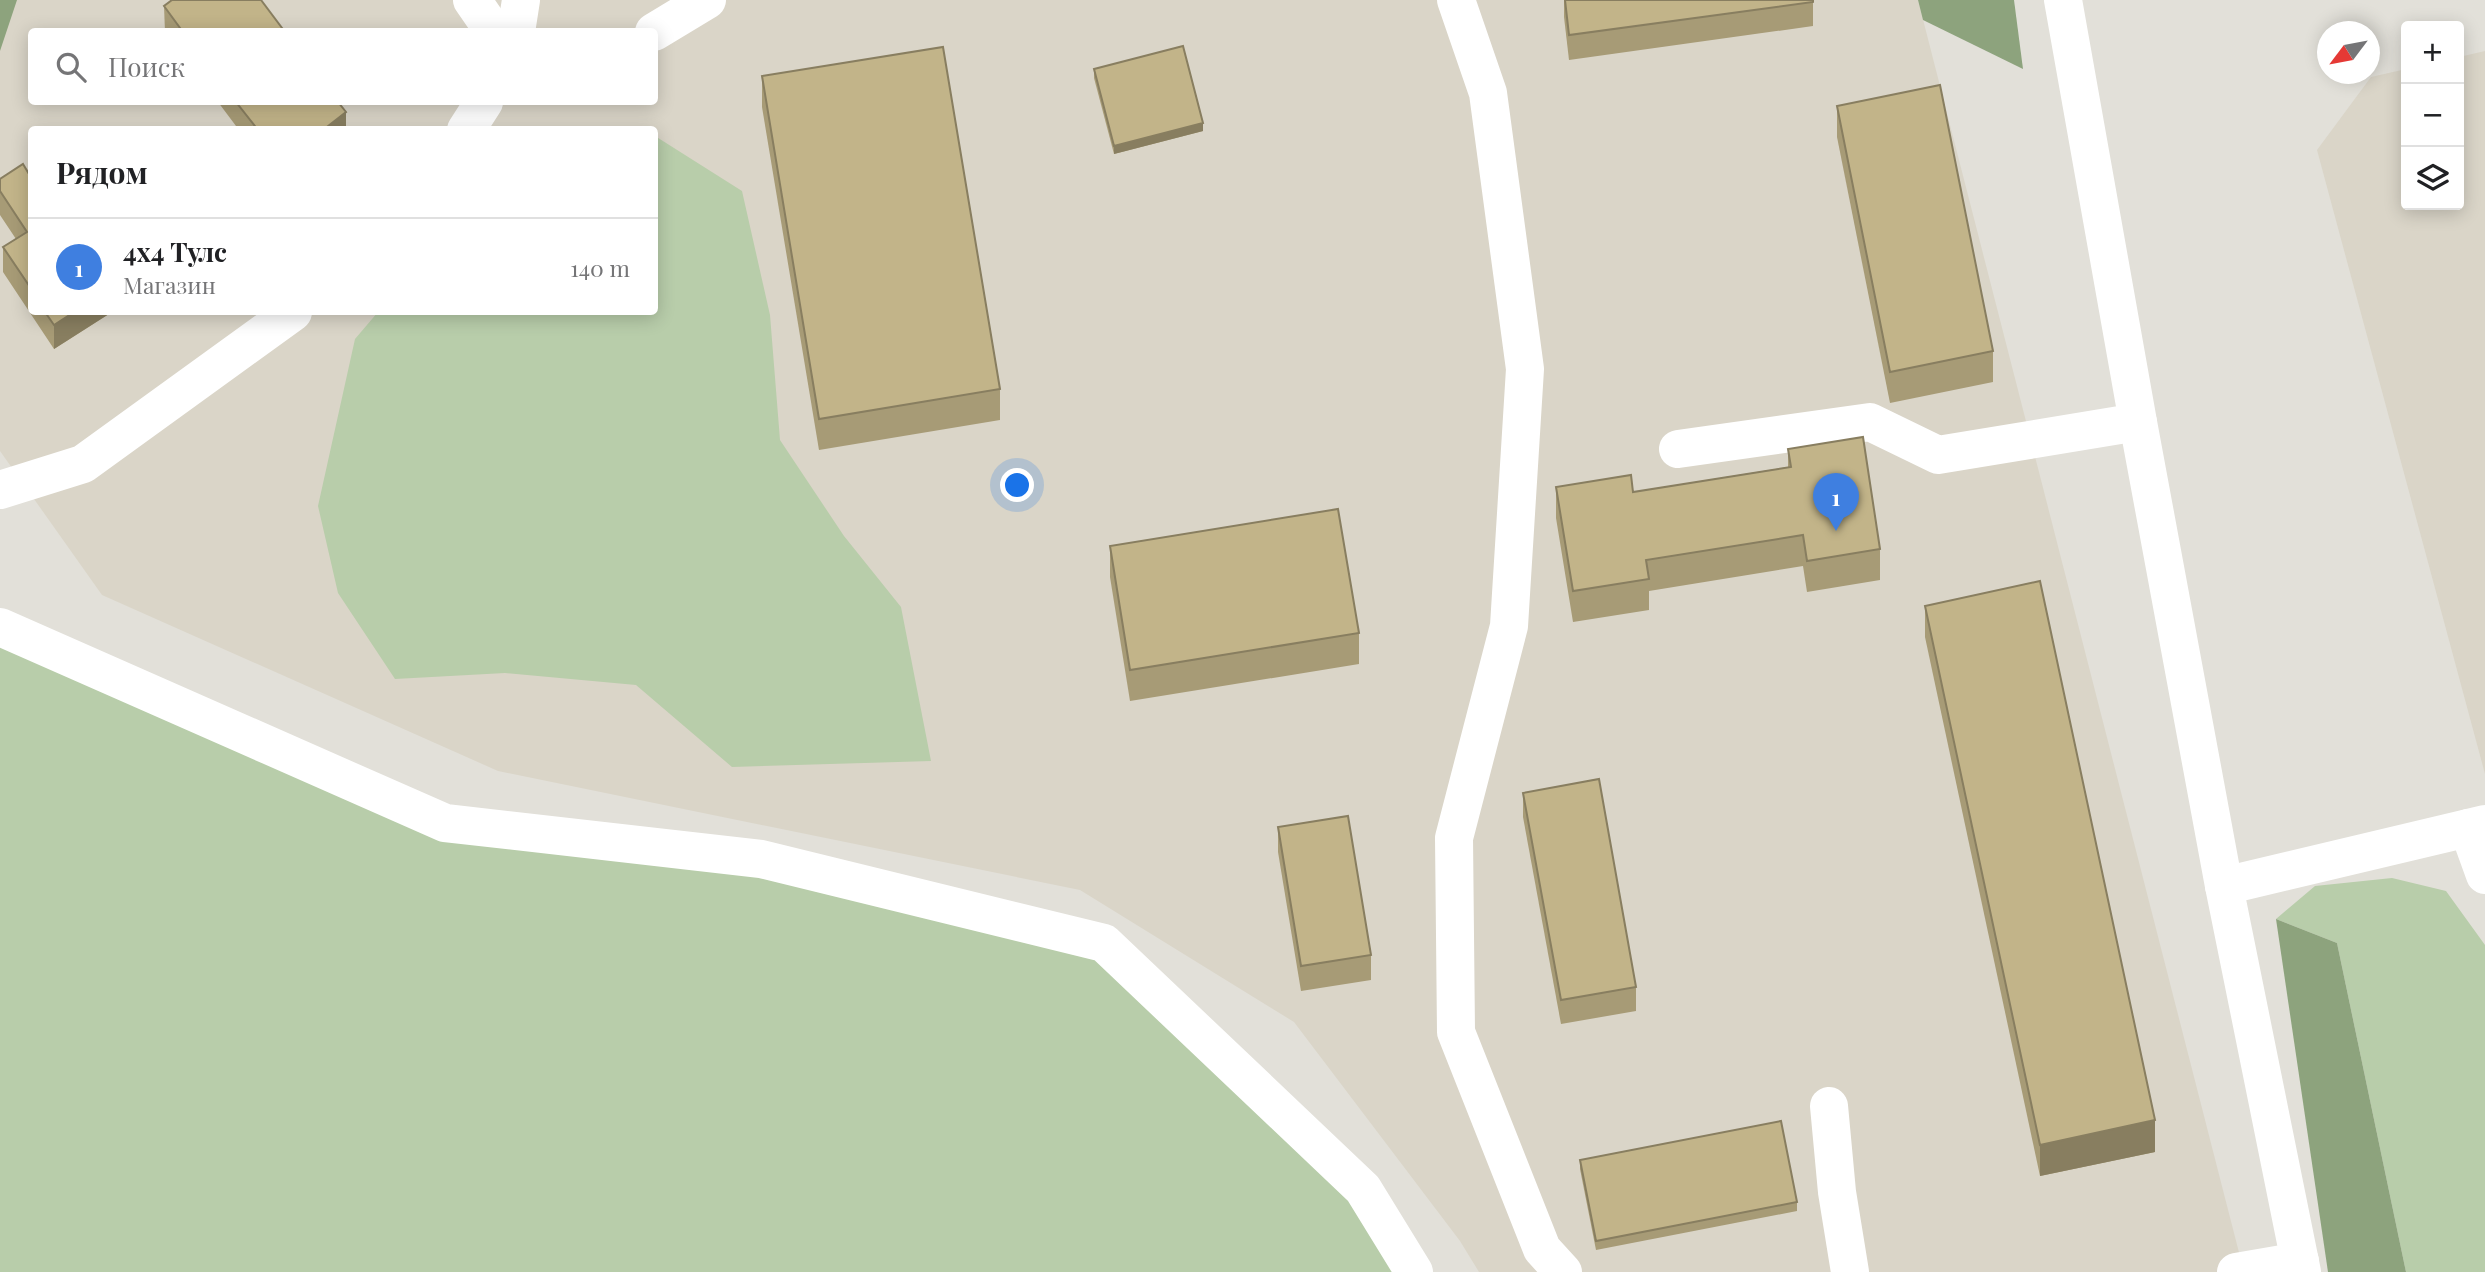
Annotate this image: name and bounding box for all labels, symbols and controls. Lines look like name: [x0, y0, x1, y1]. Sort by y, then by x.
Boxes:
north arrow: [2317, 21, 2380, 84]
map controls: [2401, 21, 2464, 210]
button: +: [2401, 21, 2464, 84]
search box: [28, 28, 658, 105]
icon: search: [52, 48, 90, 86]
text: Поиск: [108, 49, 185, 84]
button: −: [2401, 84, 2464, 147]
button: layers: [2401, 147, 2464, 210]
text: Рядом: [56, 152, 148, 192]
text: 4x4 Тулс: [123, 234, 227, 269]
text: 1: [75, 252, 83, 283]
text: 140 m: [570, 252, 630, 283]
text: Магазин: [123, 269, 216, 300]
your location: [1000, 468, 1034, 502]
pin: 1: [1813, 473, 1859, 531]

